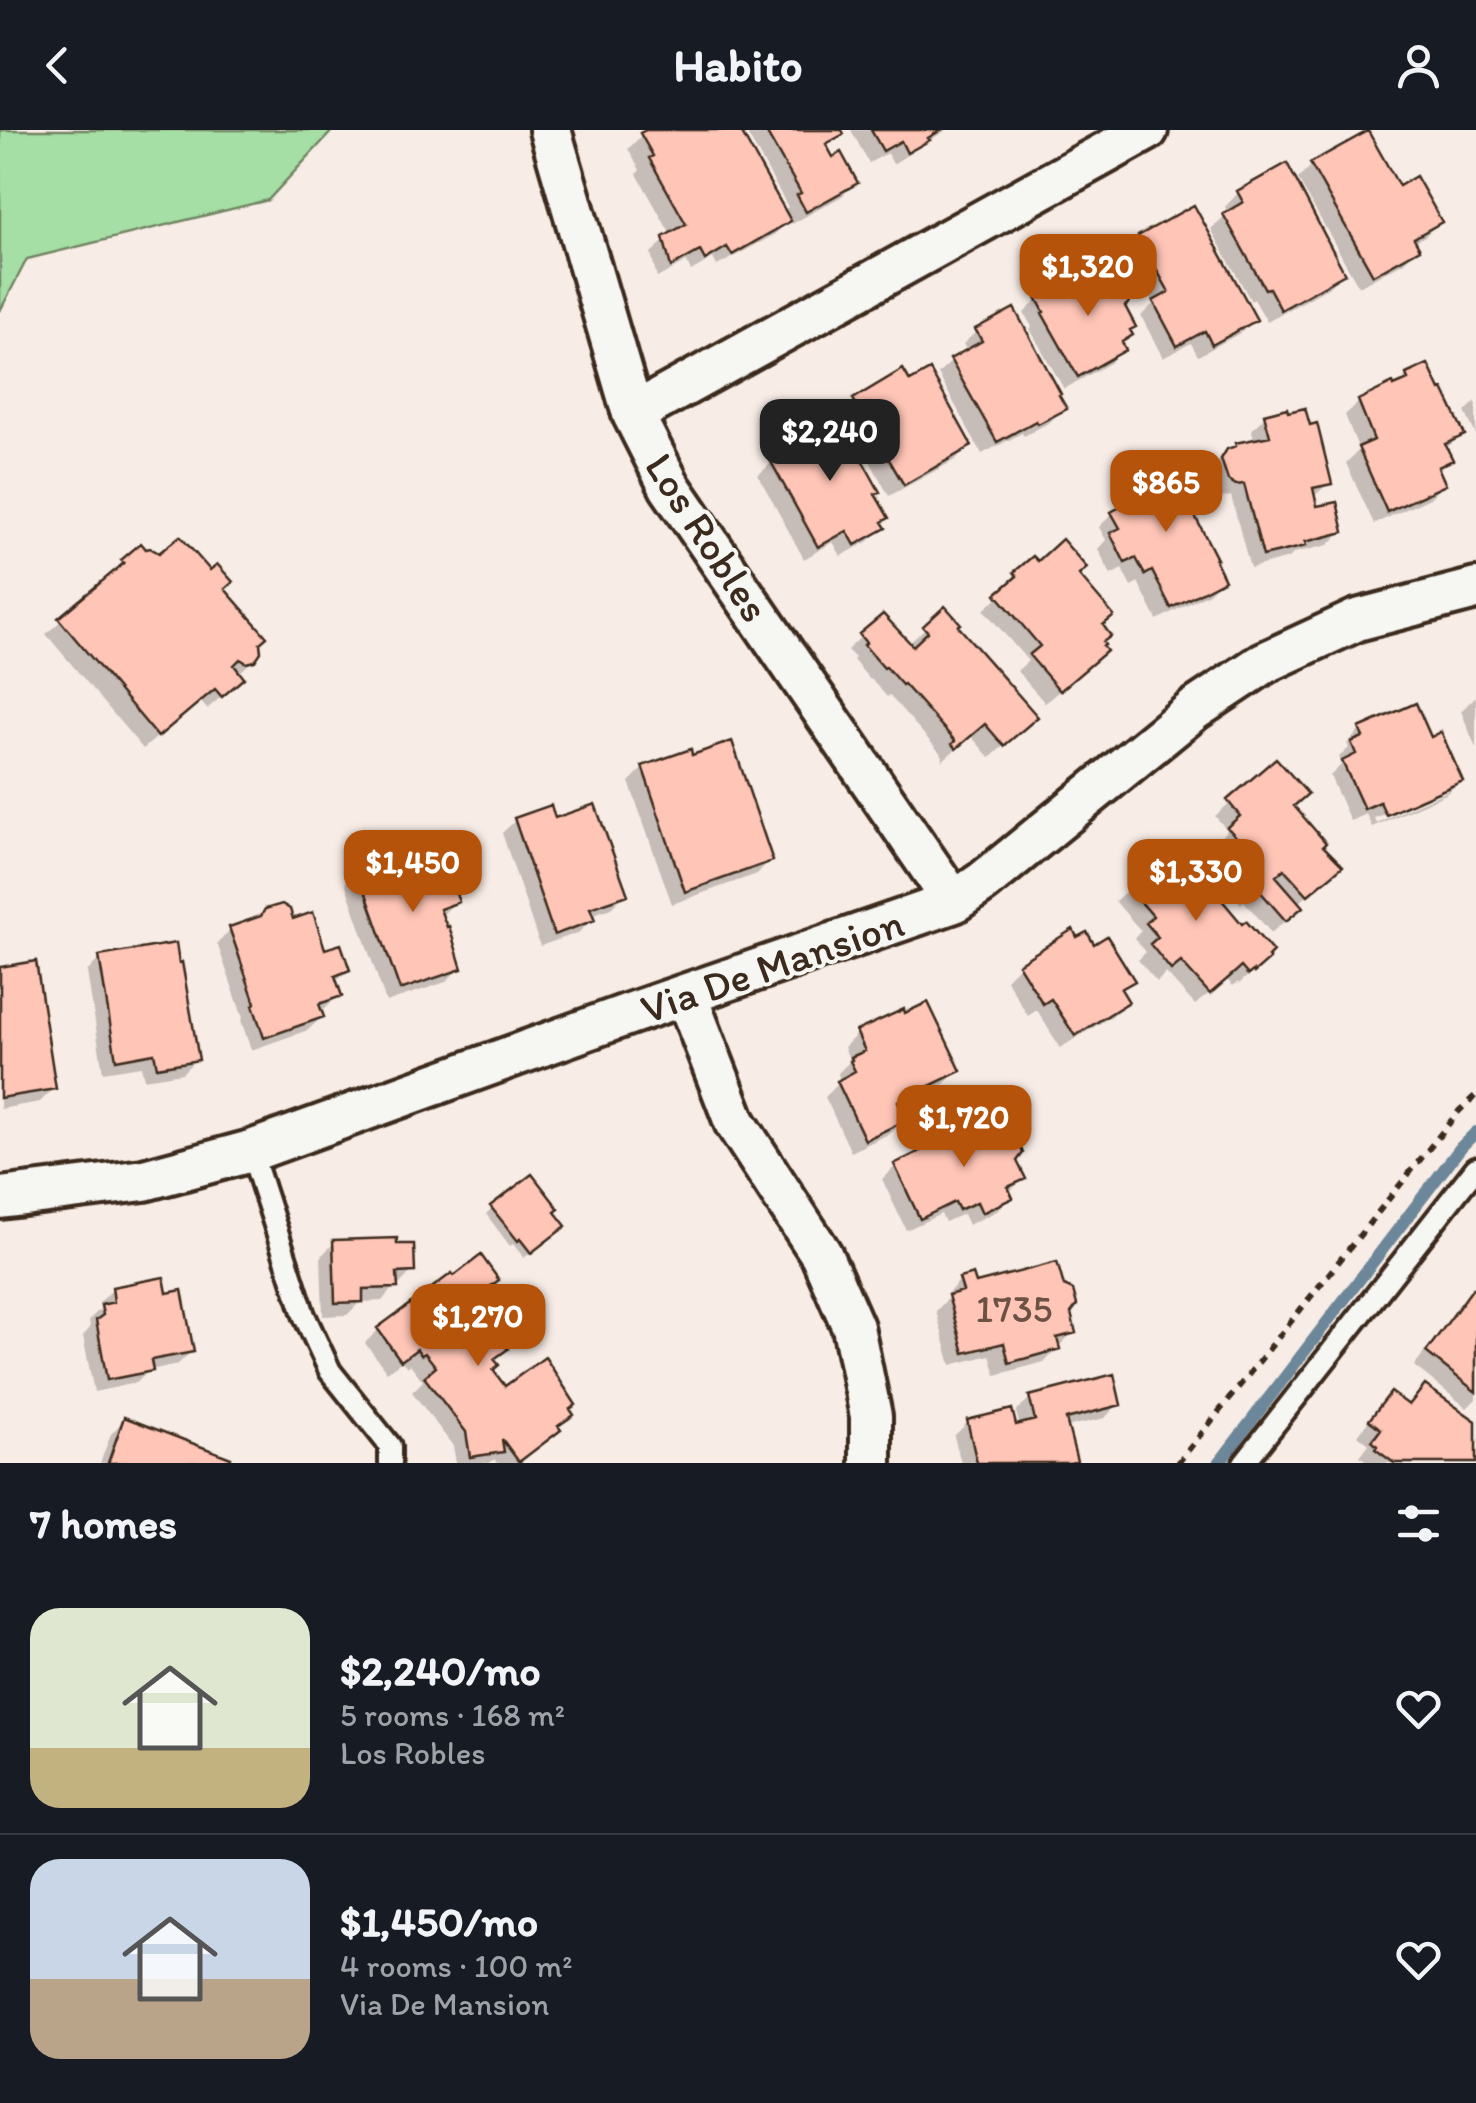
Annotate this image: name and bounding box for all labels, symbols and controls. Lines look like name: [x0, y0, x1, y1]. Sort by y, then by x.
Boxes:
icon: back: [30, 38, 85, 93]
text: Habito: [673, 38, 803, 92]
icon: person: [1391, 38, 1446, 93]
pin: $1,320: [1007, 234, 1169, 319]
text: $1,320: [1042, 247, 1134, 285]
pin: $2,240: [749, 399, 911, 484]
text: $2,240: [782, 412, 878, 450]
street label: Los Robles: [634, 443, 781, 631]
pin: $865: [1107, 450, 1225, 535]
text: $865: [1132, 463, 1200, 501]
pin: $1,450: [332, 830, 494, 915]
pin: $1,330: [1115, 839, 1277, 924]
text: $1,450: [366, 843, 460, 881]
text: $1,330: [1149, 852, 1243, 890]
street label: Via De Mansion: [634, 897, 910, 1034]
pin: $1,720: [883, 1085, 1045, 1170]
text: $1,720: [918, 1098, 1010, 1136]
pin: $1,270: [397, 1284, 559, 1369]
house number: 1735: [975, 1286, 1053, 1332]
text: $1,270: [432, 1297, 524, 1335]
icon: filters: [1391, 1496, 1446, 1551]
text: 7 homes: [30, 1498, 177, 1549]
text: $2,240/mo: [340, 1645, 541, 1696]
icon: home: [110, 1648, 230, 1768]
icon: heart: [1391, 1681, 1446, 1736]
text: 5 rooms · 168 m²: [340, 1696, 565, 1734]
text: Los Robles: [340, 1734, 485, 1772]
text: $1,450/mo: [340, 1896, 538, 1947]
icon: home: [110, 1899, 230, 2019]
icon: heart: [1391, 1932, 1446, 1987]
text: 4 rooms · 100 m²: [340, 1947, 572, 1985]
text: Via De Mansion: [340, 1985, 549, 2023]

